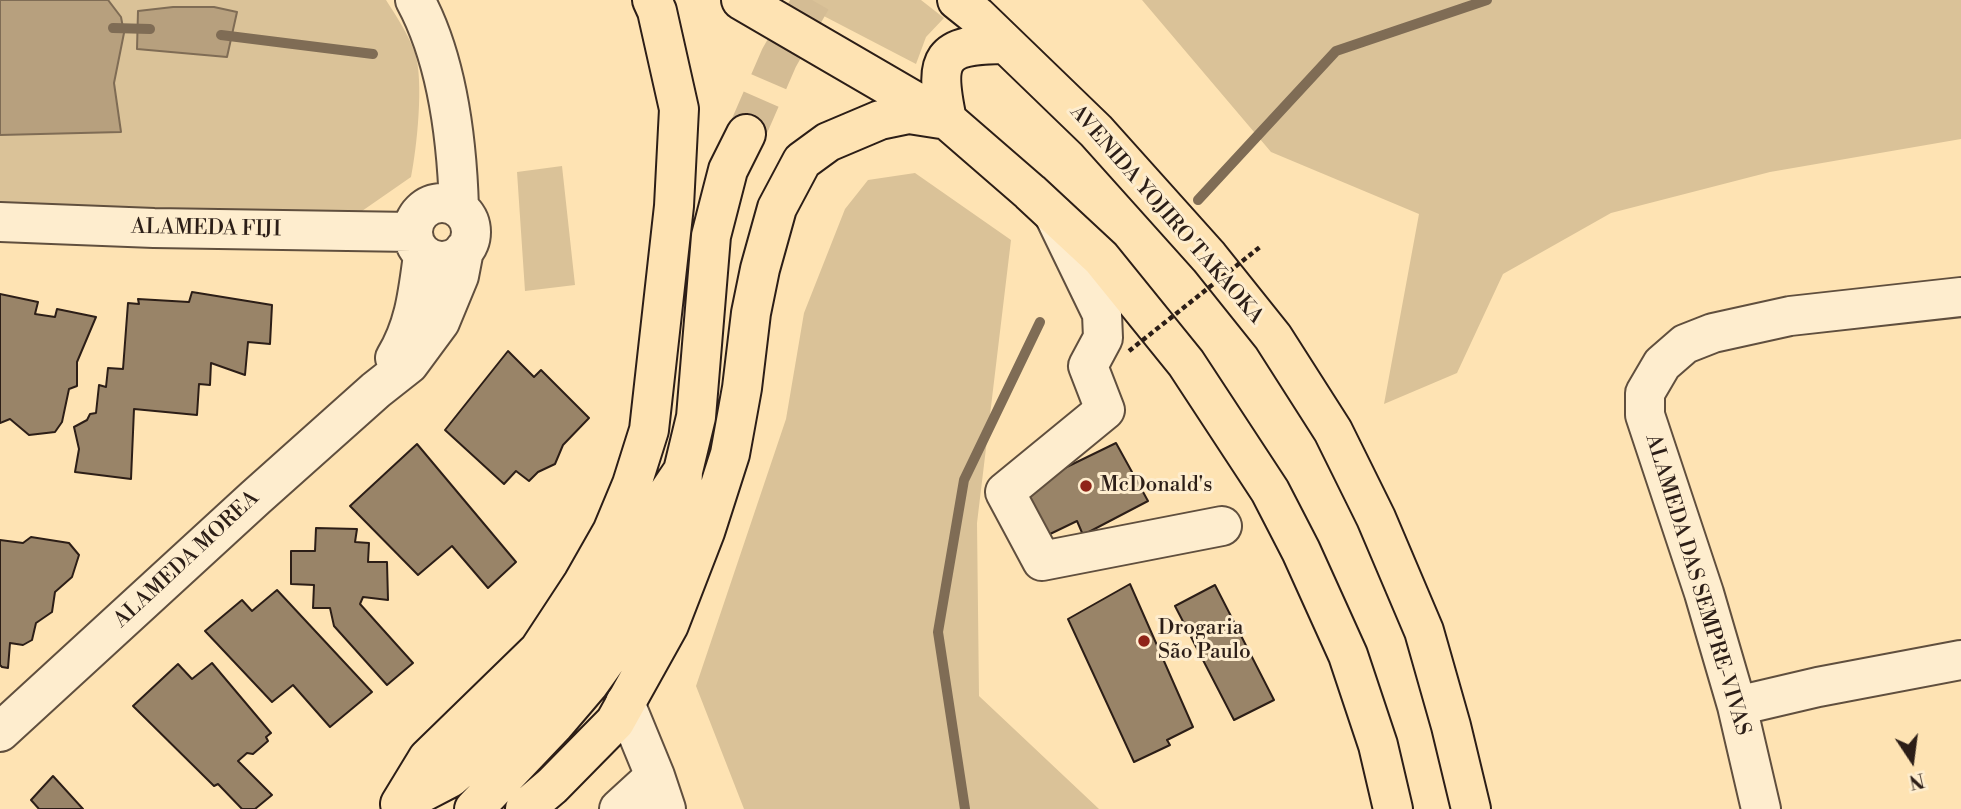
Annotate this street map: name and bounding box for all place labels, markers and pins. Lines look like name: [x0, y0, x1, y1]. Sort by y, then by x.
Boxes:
place label: McDonald's: [1100, 473, 1212, 499]
marker: McDonald's: [1078, 478, 1094, 494]
place label: Drogaria São Paulo: [1158, 616, 1251, 666]
marker: Drogaria São Paulo: [1136, 633, 1152, 649]

